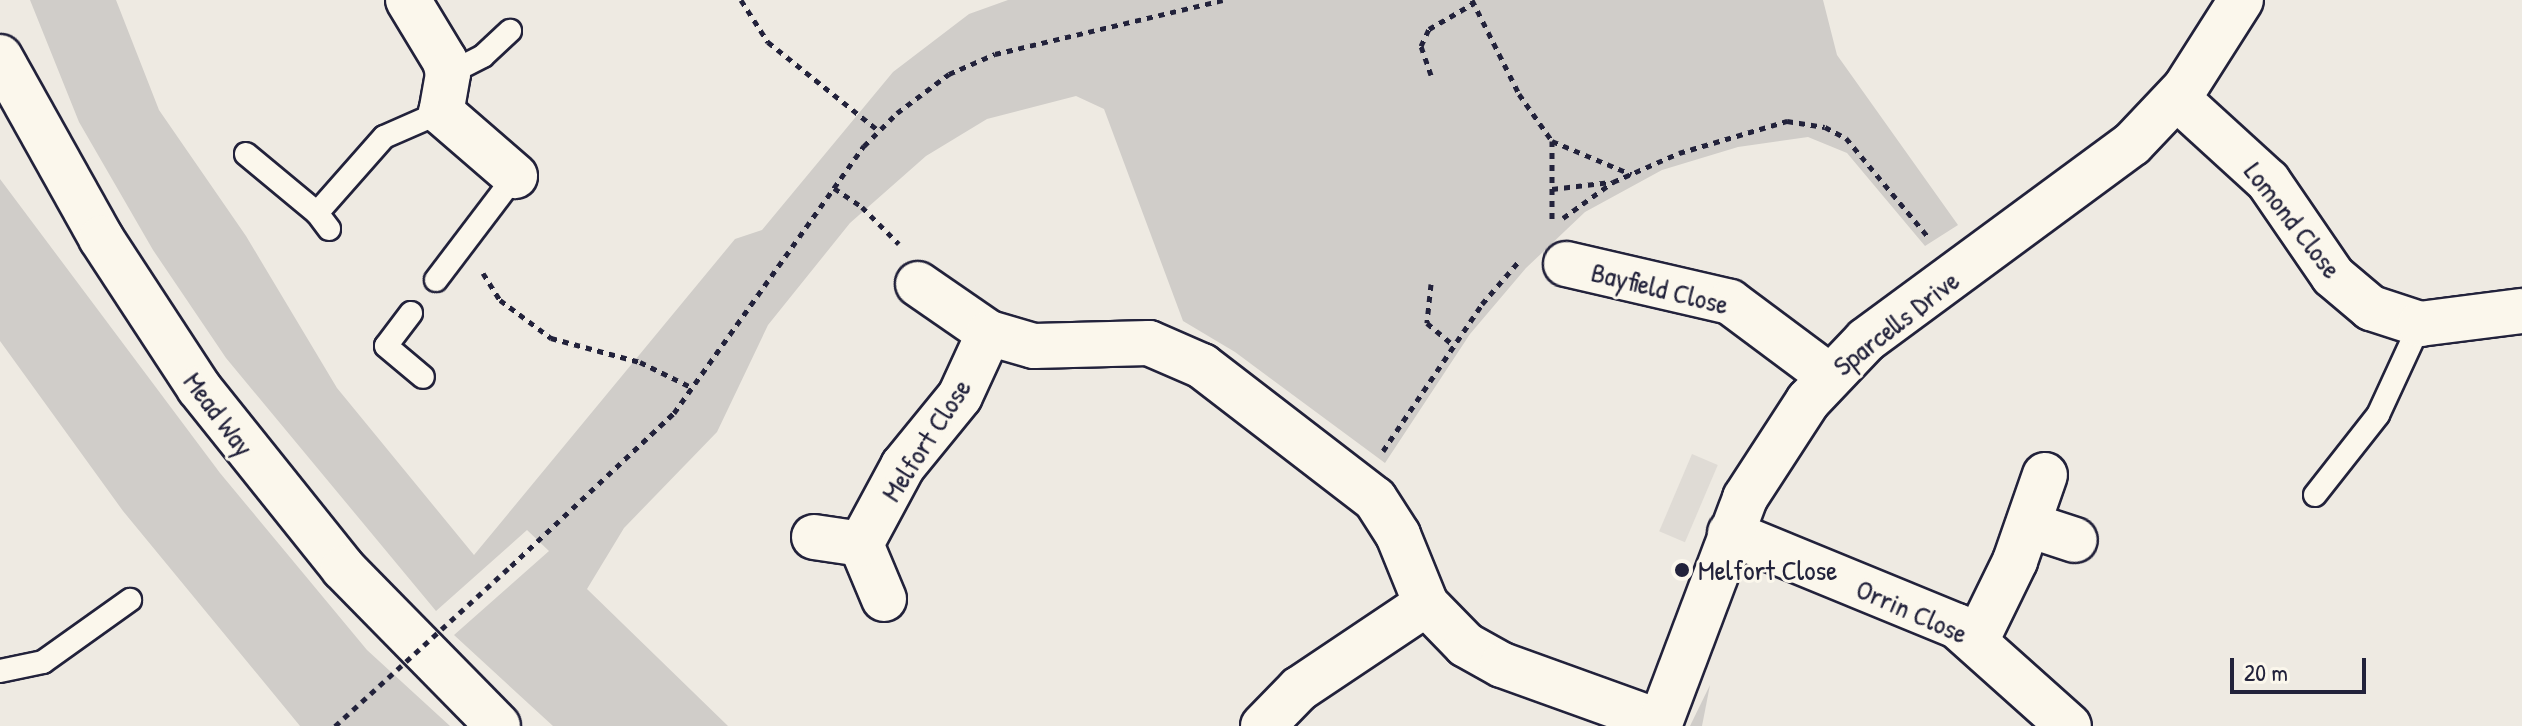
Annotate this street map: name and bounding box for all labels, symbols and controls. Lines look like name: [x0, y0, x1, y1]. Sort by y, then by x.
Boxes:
street label: Lomond Close: [2237, 155, 2349, 285]
street label: Bayfield Close: [1588, 255, 1732, 321]
street label: Sparcells Drive: [1826, 263, 1966, 383]
street label: Mead Way: [177, 365, 261, 463]
street label: Melfort Close: [874, 372, 978, 508]
place label: Melfort Close: [1698, 553, 1837, 587]
marker: Melfort Close: [1673, 561, 1691, 579]
street label: Orrin Close: [1851, 572, 1973, 650]
scale bar: [2234, 642, 2370, 692]
text: 20 m: [2244, 656, 2288, 688]

